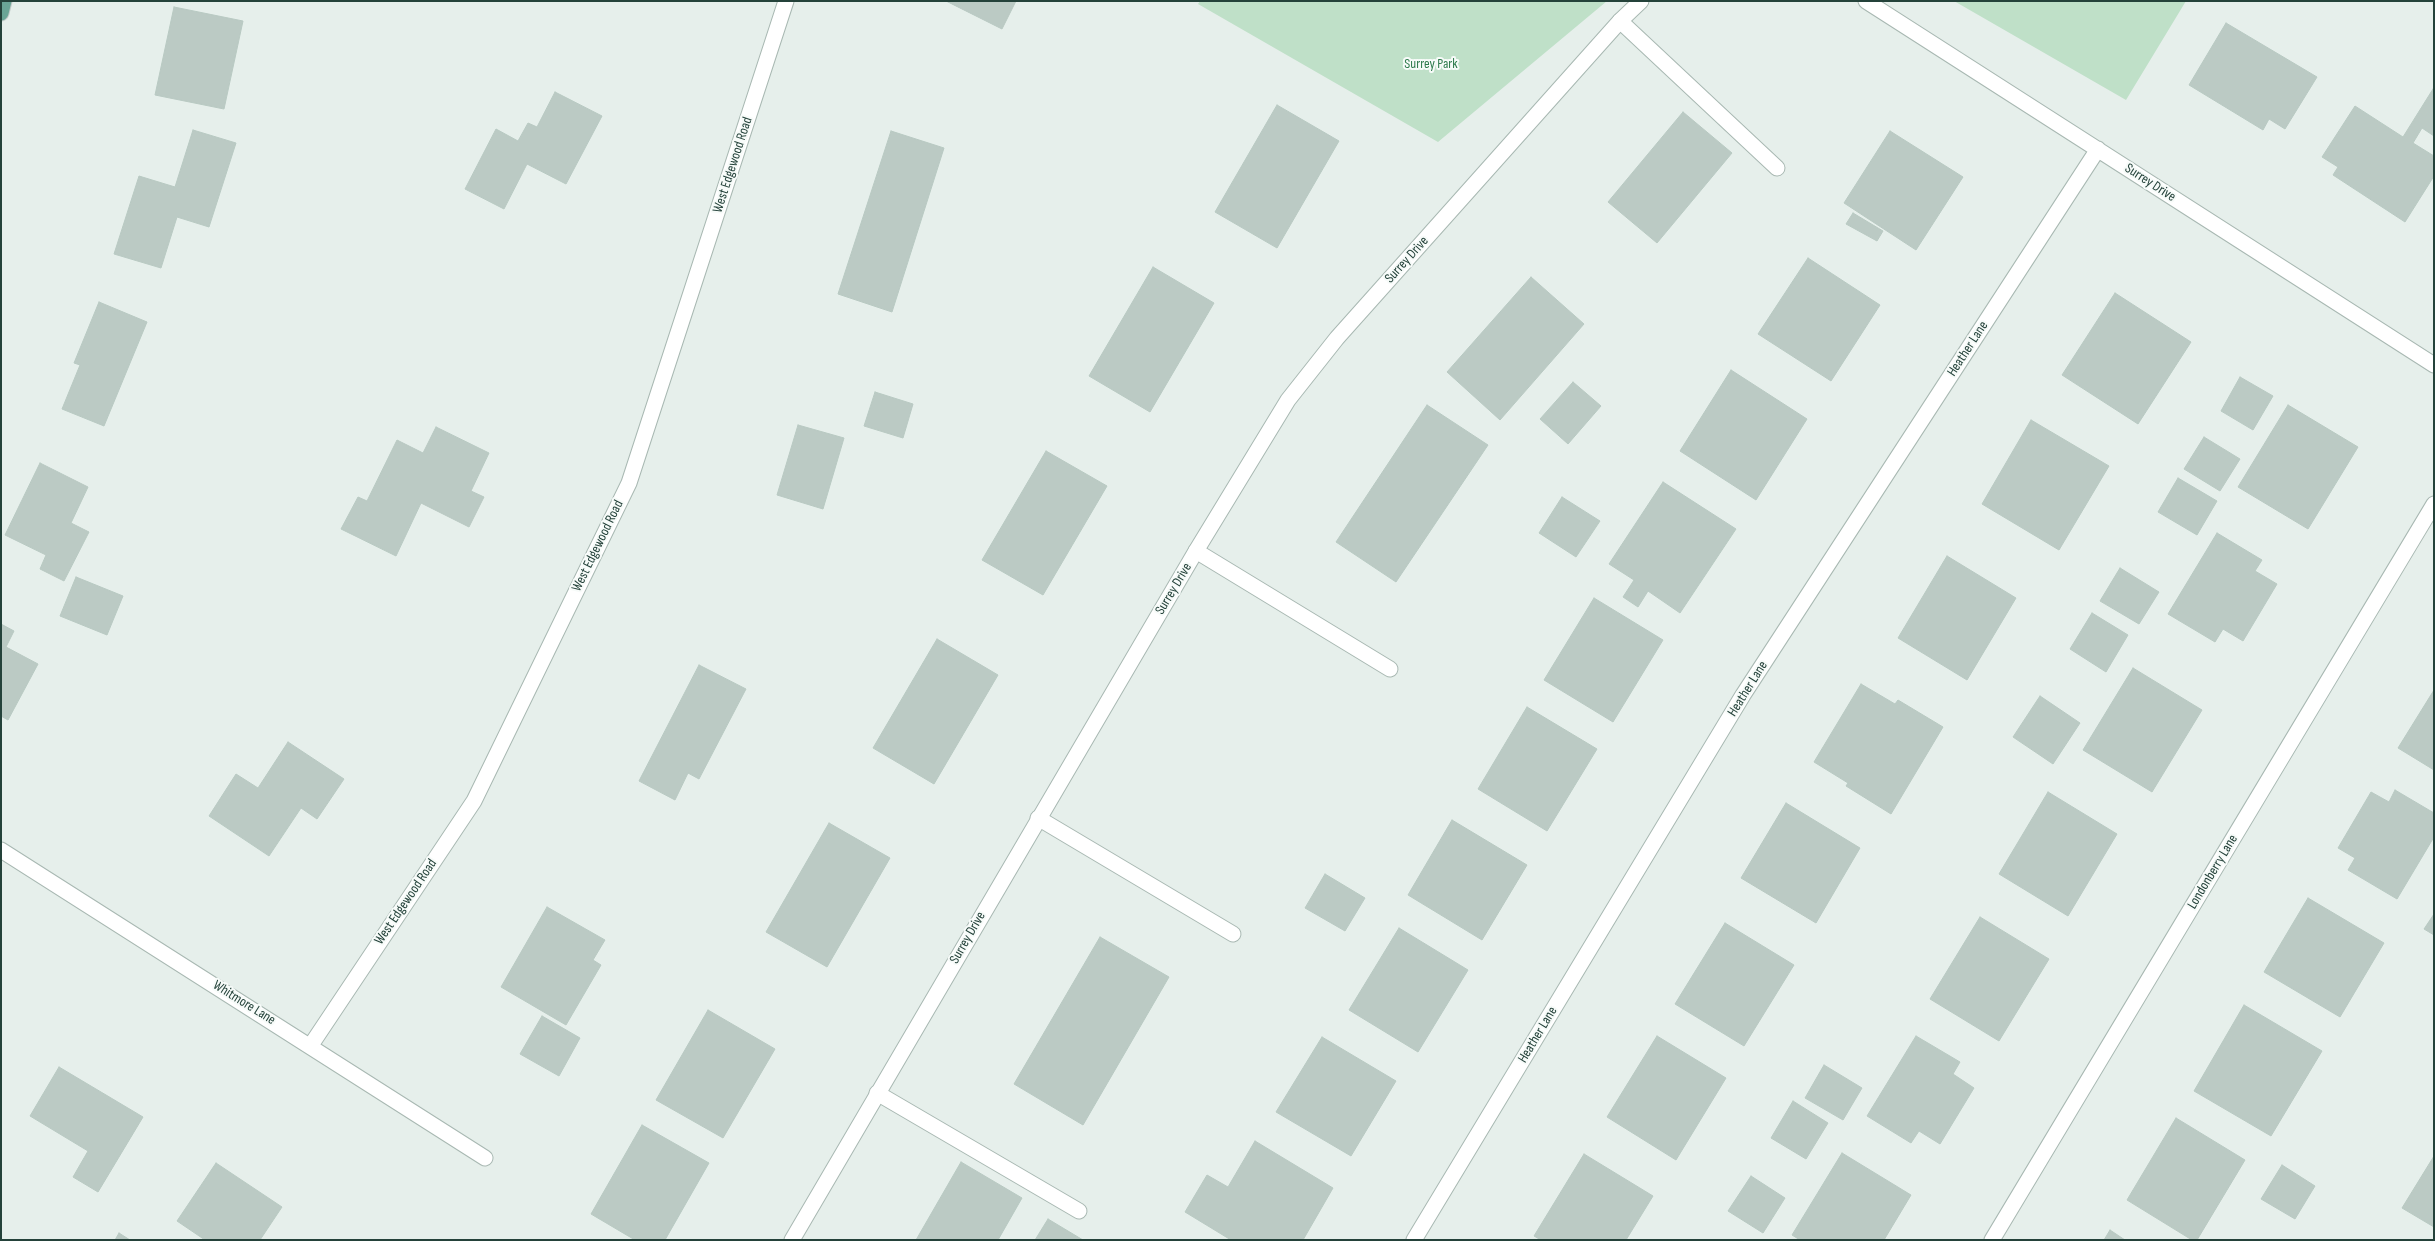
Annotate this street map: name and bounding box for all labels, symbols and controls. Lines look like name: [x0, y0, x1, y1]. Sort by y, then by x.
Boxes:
park label: Surrey Park: [1404, 56, 1458, 72]
street label: West Edgewood Road: [710, 115, 756, 215]
street label: Surrey Drive: [2121, 160, 2179, 206]
street label: Surrey Drive: [1382, 233, 1432, 287]
street label: Heather Lane: [1944, 318, 1992, 380]
street label: West Edgewood Road: [569, 498, 627, 594]
street label: Surrey Drive: [1152, 560, 1196, 618]
street label: Heather Lane: [1724, 658, 1772, 720]
street label: Londonberry Lane: [2184, 832, 2242, 912]
street label: West Edgewood Road: [371, 856, 441, 948]
street label: Surrey Drive: [946, 909, 990, 967]
street label: Whitmore Lane: [210, 977, 278, 1029]
street label: Heather Lane: [1515, 1004, 1561, 1066]

